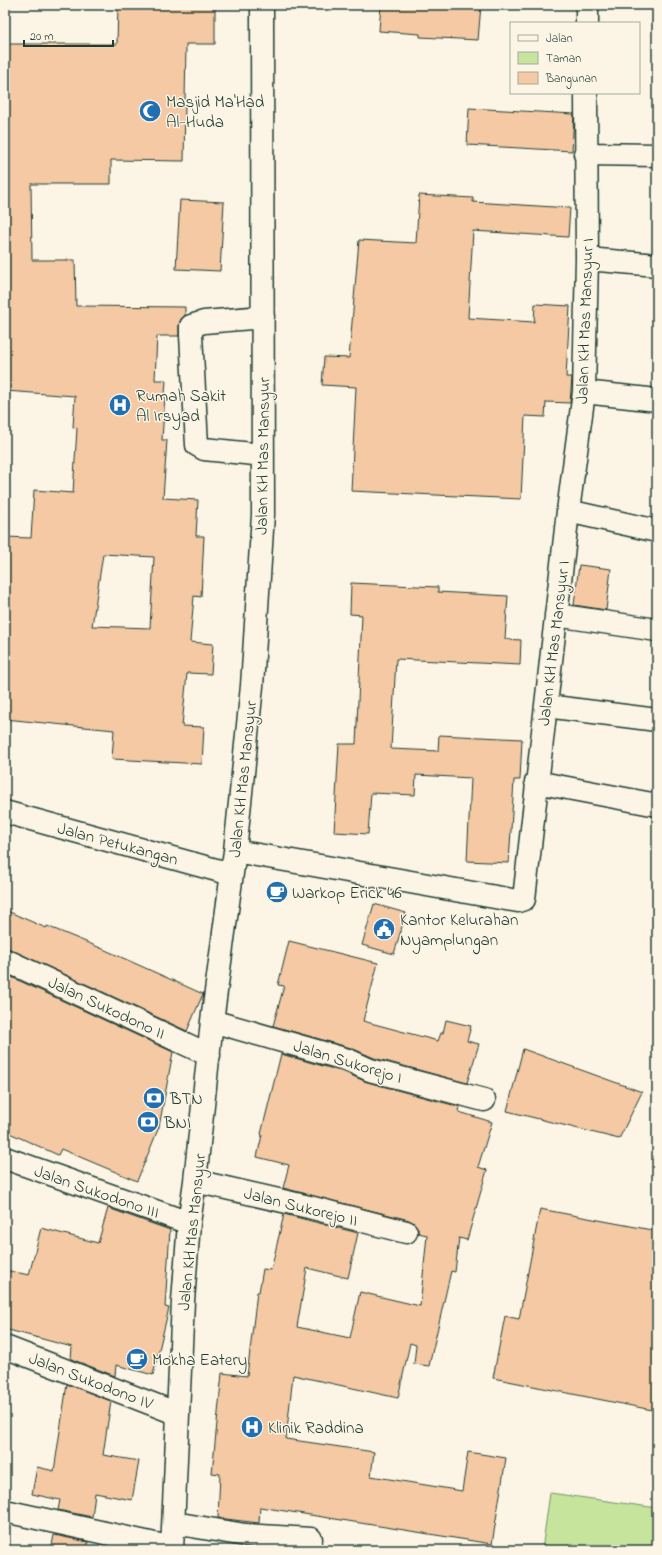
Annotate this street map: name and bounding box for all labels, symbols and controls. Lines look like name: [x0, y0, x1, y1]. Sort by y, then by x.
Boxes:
scale bar: [24, 22, 113, 48]
legend: [510, 22, 640, 94]
text: 20 m: [30, 28, 53, 46]
text: Jalan: [546, 30, 573, 48]
text: Taman: [546, 50, 581, 68]
text: Bangunan: [545, 70, 597, 89]
place label: Masjid Ma'Had Al-Huda: [166, 90, 265, 135]
mosque icon: Masjid Ma'Had Al-Huda: [137, 98, 163, 124]
street label: Jalan KH Mas Mansyur I: [570, 238, 602, 405]
street label: Jalan KH Mas Mansyur: [250, 376, 278, 535]
place label: Rumah Sakit Al Irsyad: [136, 384, 226, 430]
hospital icon: Rumah Sakit Al Irsyad: [107, 392, 133, 418]
street label: Jalan KH Mas Mansyur I: [532, 559, 578, 727]
street label: Jalan KH Mas Mansyur: [223, 699, 265, 859]
street label: Jalan Petukangan: [54, 816, 181, 875]
cafe icon: Warkop Erick 46: [264, 879, 290, 905]
place label: Warkop Erick 46: [292, 881, 402, 906]
place label: Kantor Kelurahan Nyamplungan: [400, 908, 518, 955]
public building icon: Kantor Kelurahan Nyamplungan: [371, 916, 397, 942]
street label: Jalan Sukodono II: [44, 970, 169, 1046]
street label: Jalan Sukorejo I: [290, 1034, 405, 1091]
bank icon: BTN: [141, 1085, 167, 1111]
place label: BTN: [169, 1087, 203, 1112]
bank icon: BNI: [135, 1109, 161, 1135]
place label: BNI: [163, 1111, 191, 1136]
street label: Jalan KH Mas Mansyur: [172, 1152, 214, 1312]
street label: Jalan Sukodono III: [31, 1159, 162, 1226]
street label: Jalan Sukorejo II: [241, 1181, 360, 1234]
street label: Jalan Sukodono IV: [25, 1346, 157, 1417]
cafe icon: Mokha Eatery: [124, 1346, 150, 1372]
place label: Mokha Eatery: [152, 1348, 247, 1374]
hospital icon: Klinik Raddina: [239, 1414, 265, 1440]
place label: Klinik Raddina: [268, 1416, 364, 1441]

